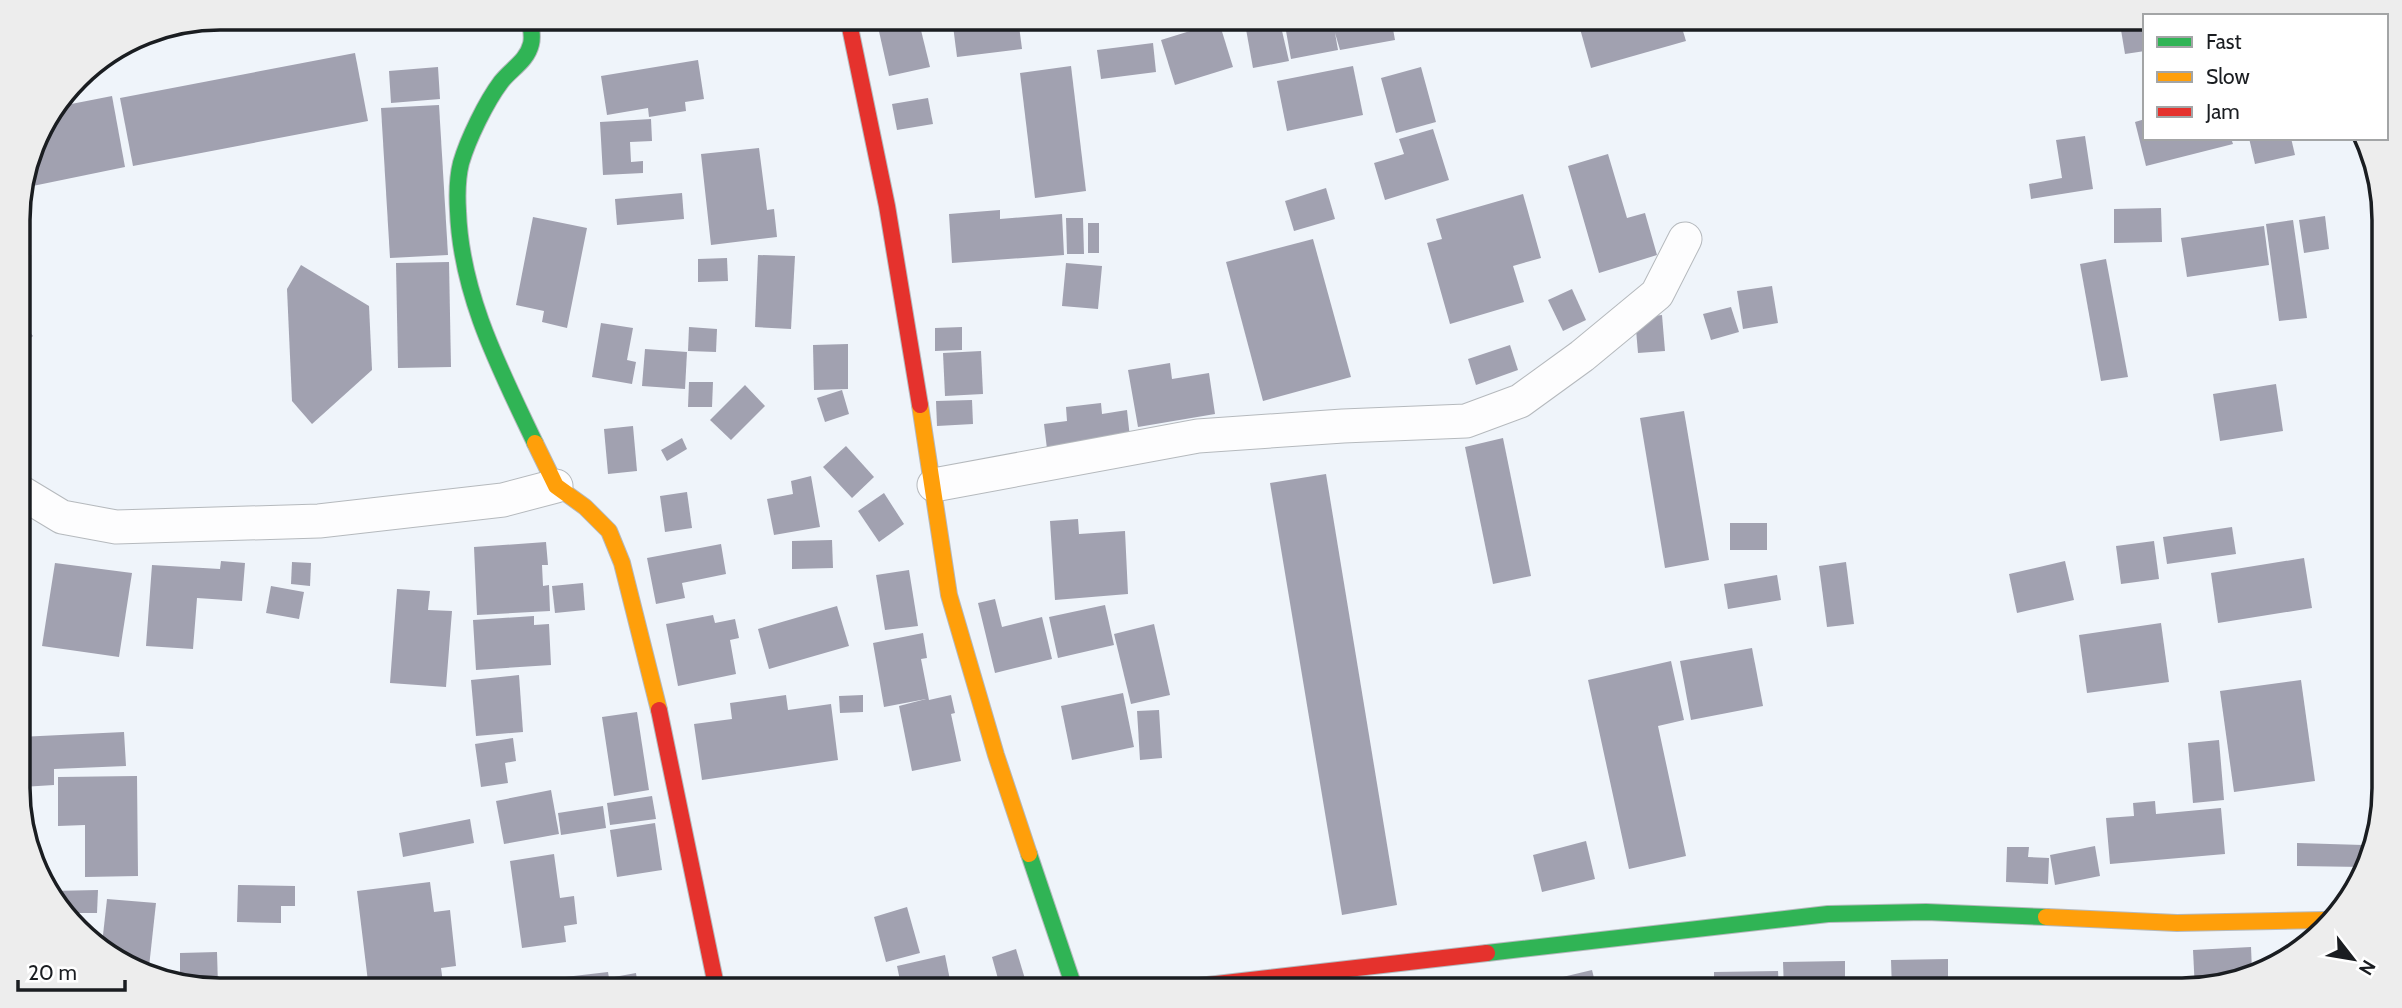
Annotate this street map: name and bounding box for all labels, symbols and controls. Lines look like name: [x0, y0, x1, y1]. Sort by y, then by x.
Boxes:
legend: [2143, 14, 2388, 140]
text: Fast: [2206, 29, 2242, 54]
text: Slow: [2206, 64, 2250, 89]
text: Jam: [2205, 99, 2240, 124]
north arrow: [2318, 924, 2388, 994]
scale bar: [18, 948, 124, 992]
text: N: [2354, 956, 2380, 979]
text: 20 m: [28, 960, 77, 985]

